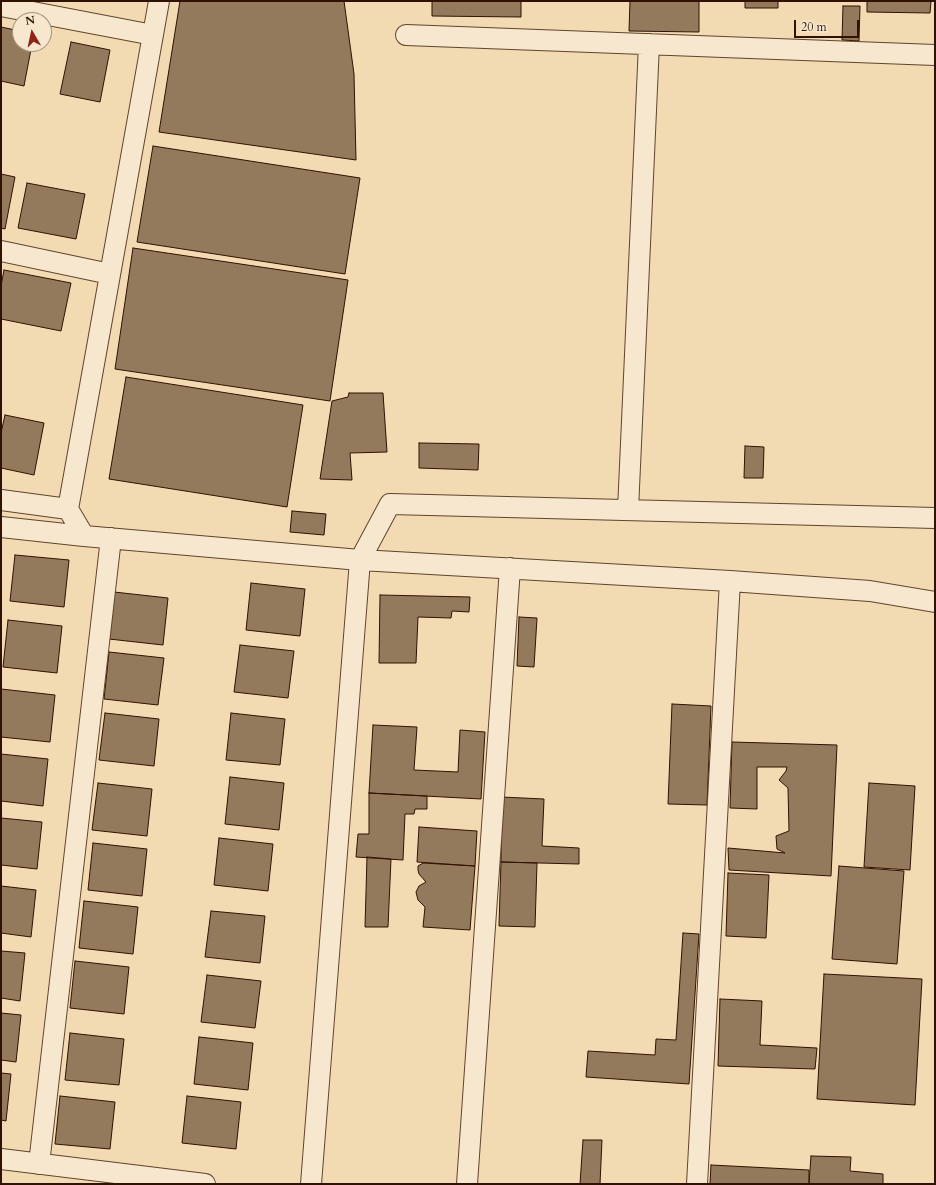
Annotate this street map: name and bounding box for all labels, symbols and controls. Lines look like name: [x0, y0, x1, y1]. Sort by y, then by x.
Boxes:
north arrow: [12, 12, 52, 52]
text: N: [24, 12, 36, 29]
scale bar: [796, 12, 861, 38]
text: 20 m: [801, 19, 827, 35]

